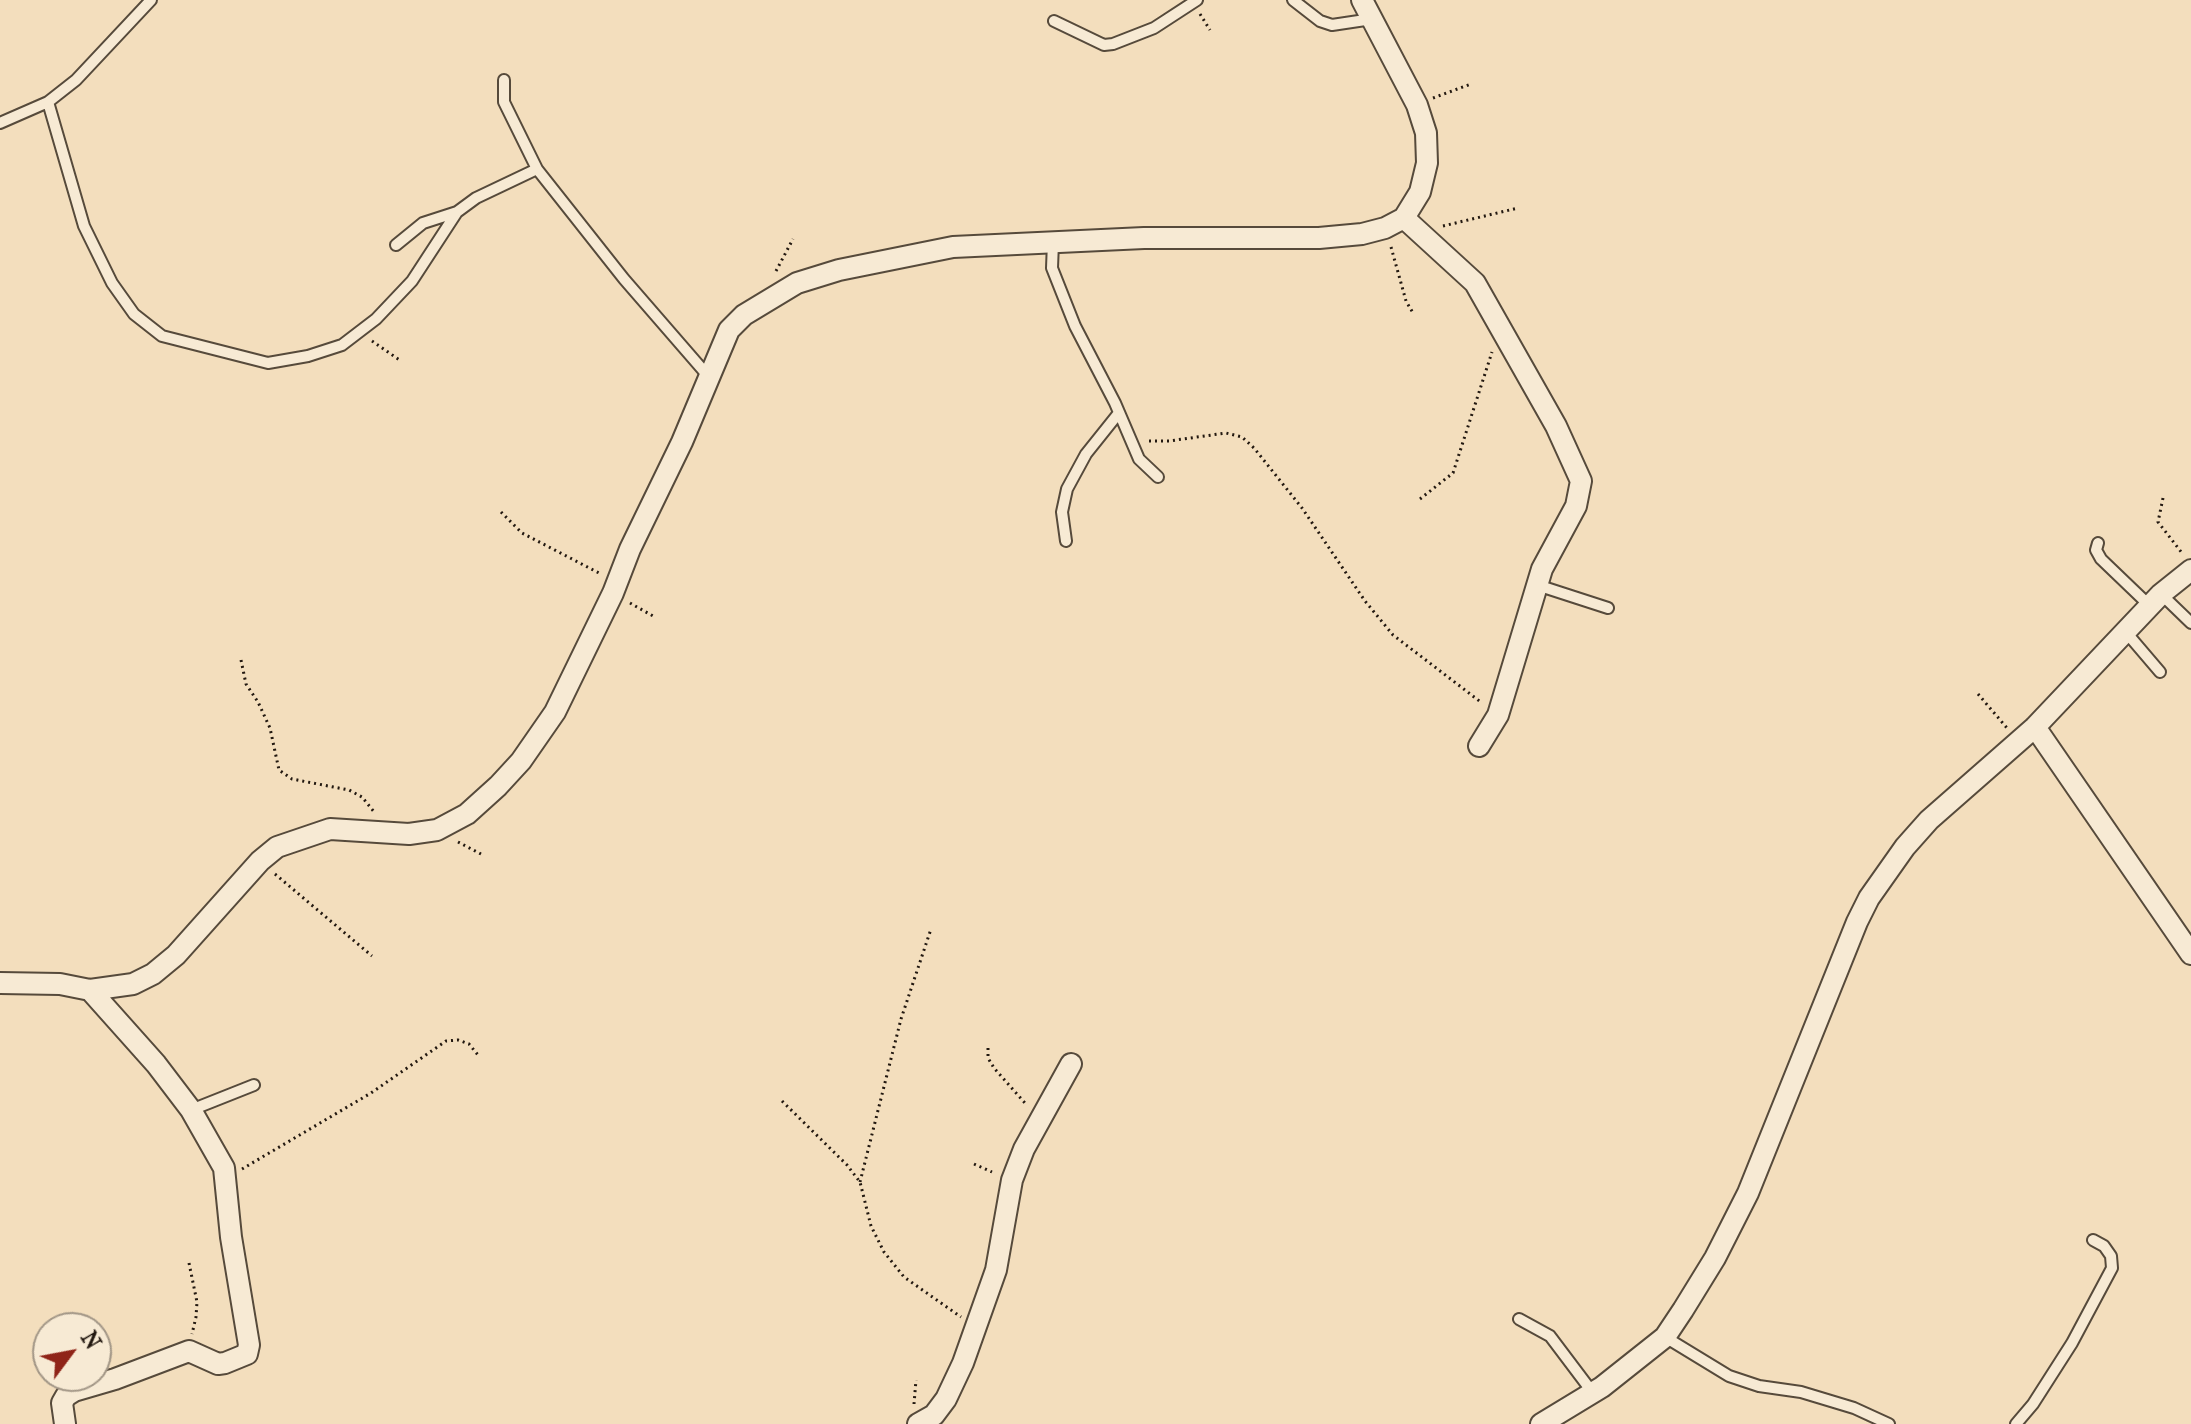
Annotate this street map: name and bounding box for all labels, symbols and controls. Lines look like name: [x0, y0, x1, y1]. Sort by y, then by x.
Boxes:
north arrow: [32, 1312, 112, 1392]
text: N: [75, 1326, 106, 1354]

